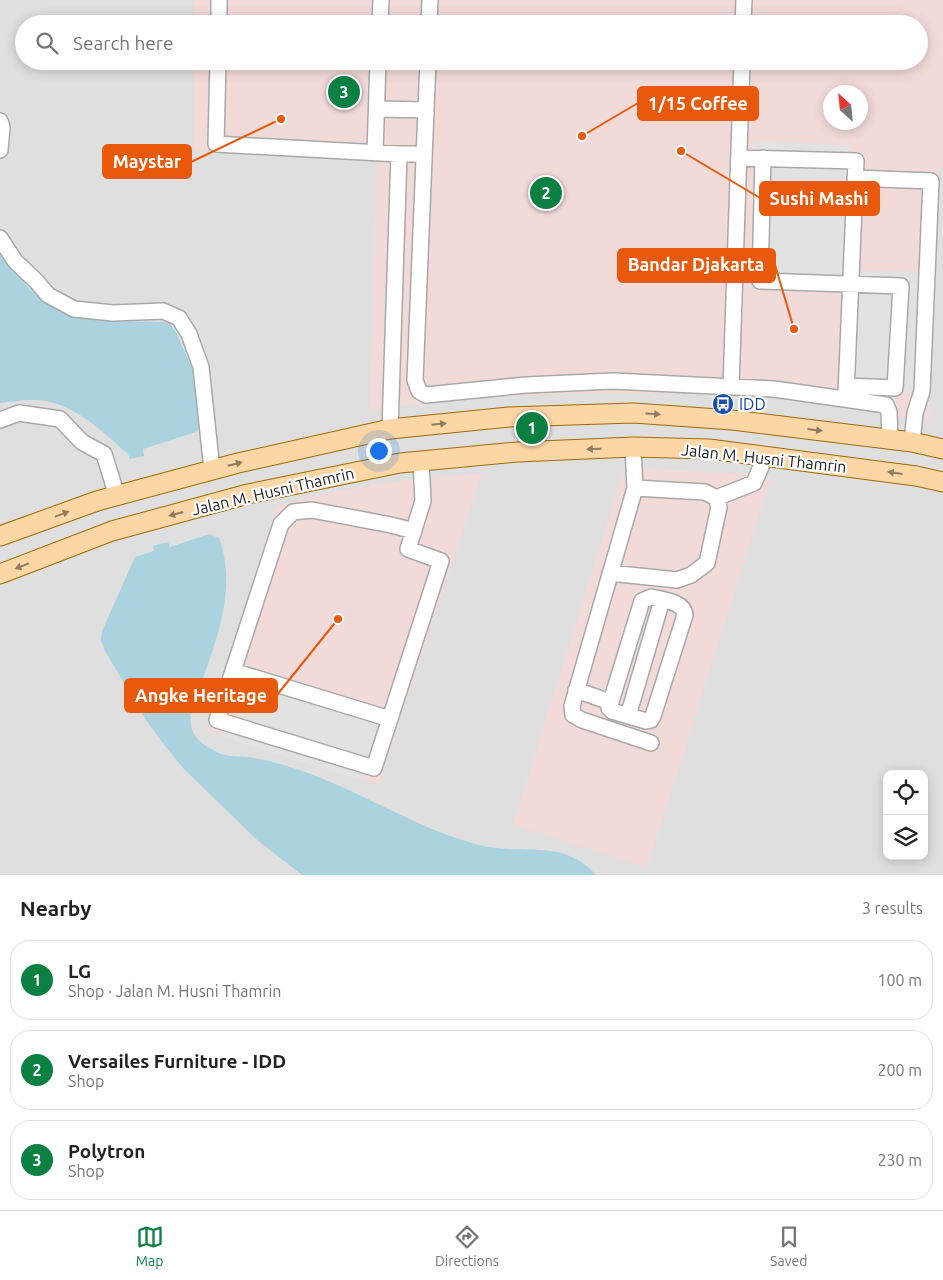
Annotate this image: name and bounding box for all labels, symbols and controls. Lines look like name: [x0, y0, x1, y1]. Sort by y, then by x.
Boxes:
search box: [15, 15, 928, 70]
icon: search: [33, 29, 61, 57]
text: Search here: [73, 32, 173, 54]
pin: 3: [328, 73, 360, 111]
north arrow: [823, 85, 868, 130]
callout: 1/15 Coffee: [638, 87, 758, 120]
text: 1/15 Coffee: [648, 93, 748, 113]
callout: Maystar: [103, 145, 191, 178]
text: Maystar: [113, 151, 182, 171]
pin: 2: [530, 174, 562, 212]
callout: Sushi Mashi: [760, 182, 879, 215]
text: Sushi Mashi: [770, 188, 868, 208]
callout: Bandar Djakarta: [618, 249, 775, 282]
text: Bandar Djakarta: [628, 254, 764, 274]
bus stop icon: IDD: [711, 392, 735, 416]
place label: IDD: [739, 395, 766, 413]
pin: 1: [516, 409, 548, 447]
one-way arrow: [645, 411, 661, 419]
one-way arrow: [431, 420, 447, 428]
one-way arrow: [807, 426, 823, 434]
your location: [366, 438, 392, 464]
street label: Jalan M. Husni Thamrin: [681, 440, 847, 476]
one-way arrow: [586, 445, 602, 453]
one-way arrow: [228, 459, 243, 467]
street label: Jalan M. Husni Thamrin: [190, 464, 356, 518]
one-way arrow: [887, 469, 903, 477]
one-way arrow: [55, 510, 70, 517]
one-way arrow: [168, 510, 183, 518]
one-way arrow: [14, 562, 29, 570]
callout: Angke Heritage: [125, 679, 277, 712]
text: Angke Heritage: [135, 685, 267, 705]
map controls: [883, 770, 928, 860]
button: locate: [883, 770, 928, 815]
button: layers: [883, 815, 928, 860]
text: Nearby: [20, 896, 91, 920]
text: 3 results: [862, 899, 923, 917]
text: LG: [68, 960, 91, 982]
text: 1: [32, 971, 42, 989]
text: 100 m: [877, 971, 922, 989]
text: Shop · Jalan M. Husni Thamrin: [68, 982, 281, 1000]
text: Versailes Furniture - IDD: [68, 1050, 286, 1072]
text: 2: [32, 1061, 42, 1079]
text: 200 m: [877, 1061, 922, 1079]
text: Shop: [68, 1072, 104, 1090]
text: Polytron: [68, 1140, 145, 1162]
text: 3: [32, 1151, 42, 1169]
text: 230 m: [877, 1151, 922, 1169]
text: Shop: [68, 1162, 104, 1180]
tab: Map: [136, 1223, 164, 1269]
tab: Directions: [435, 1223, 499, 1269]
tab: Saved: [770, 1223, 807, 1269]

